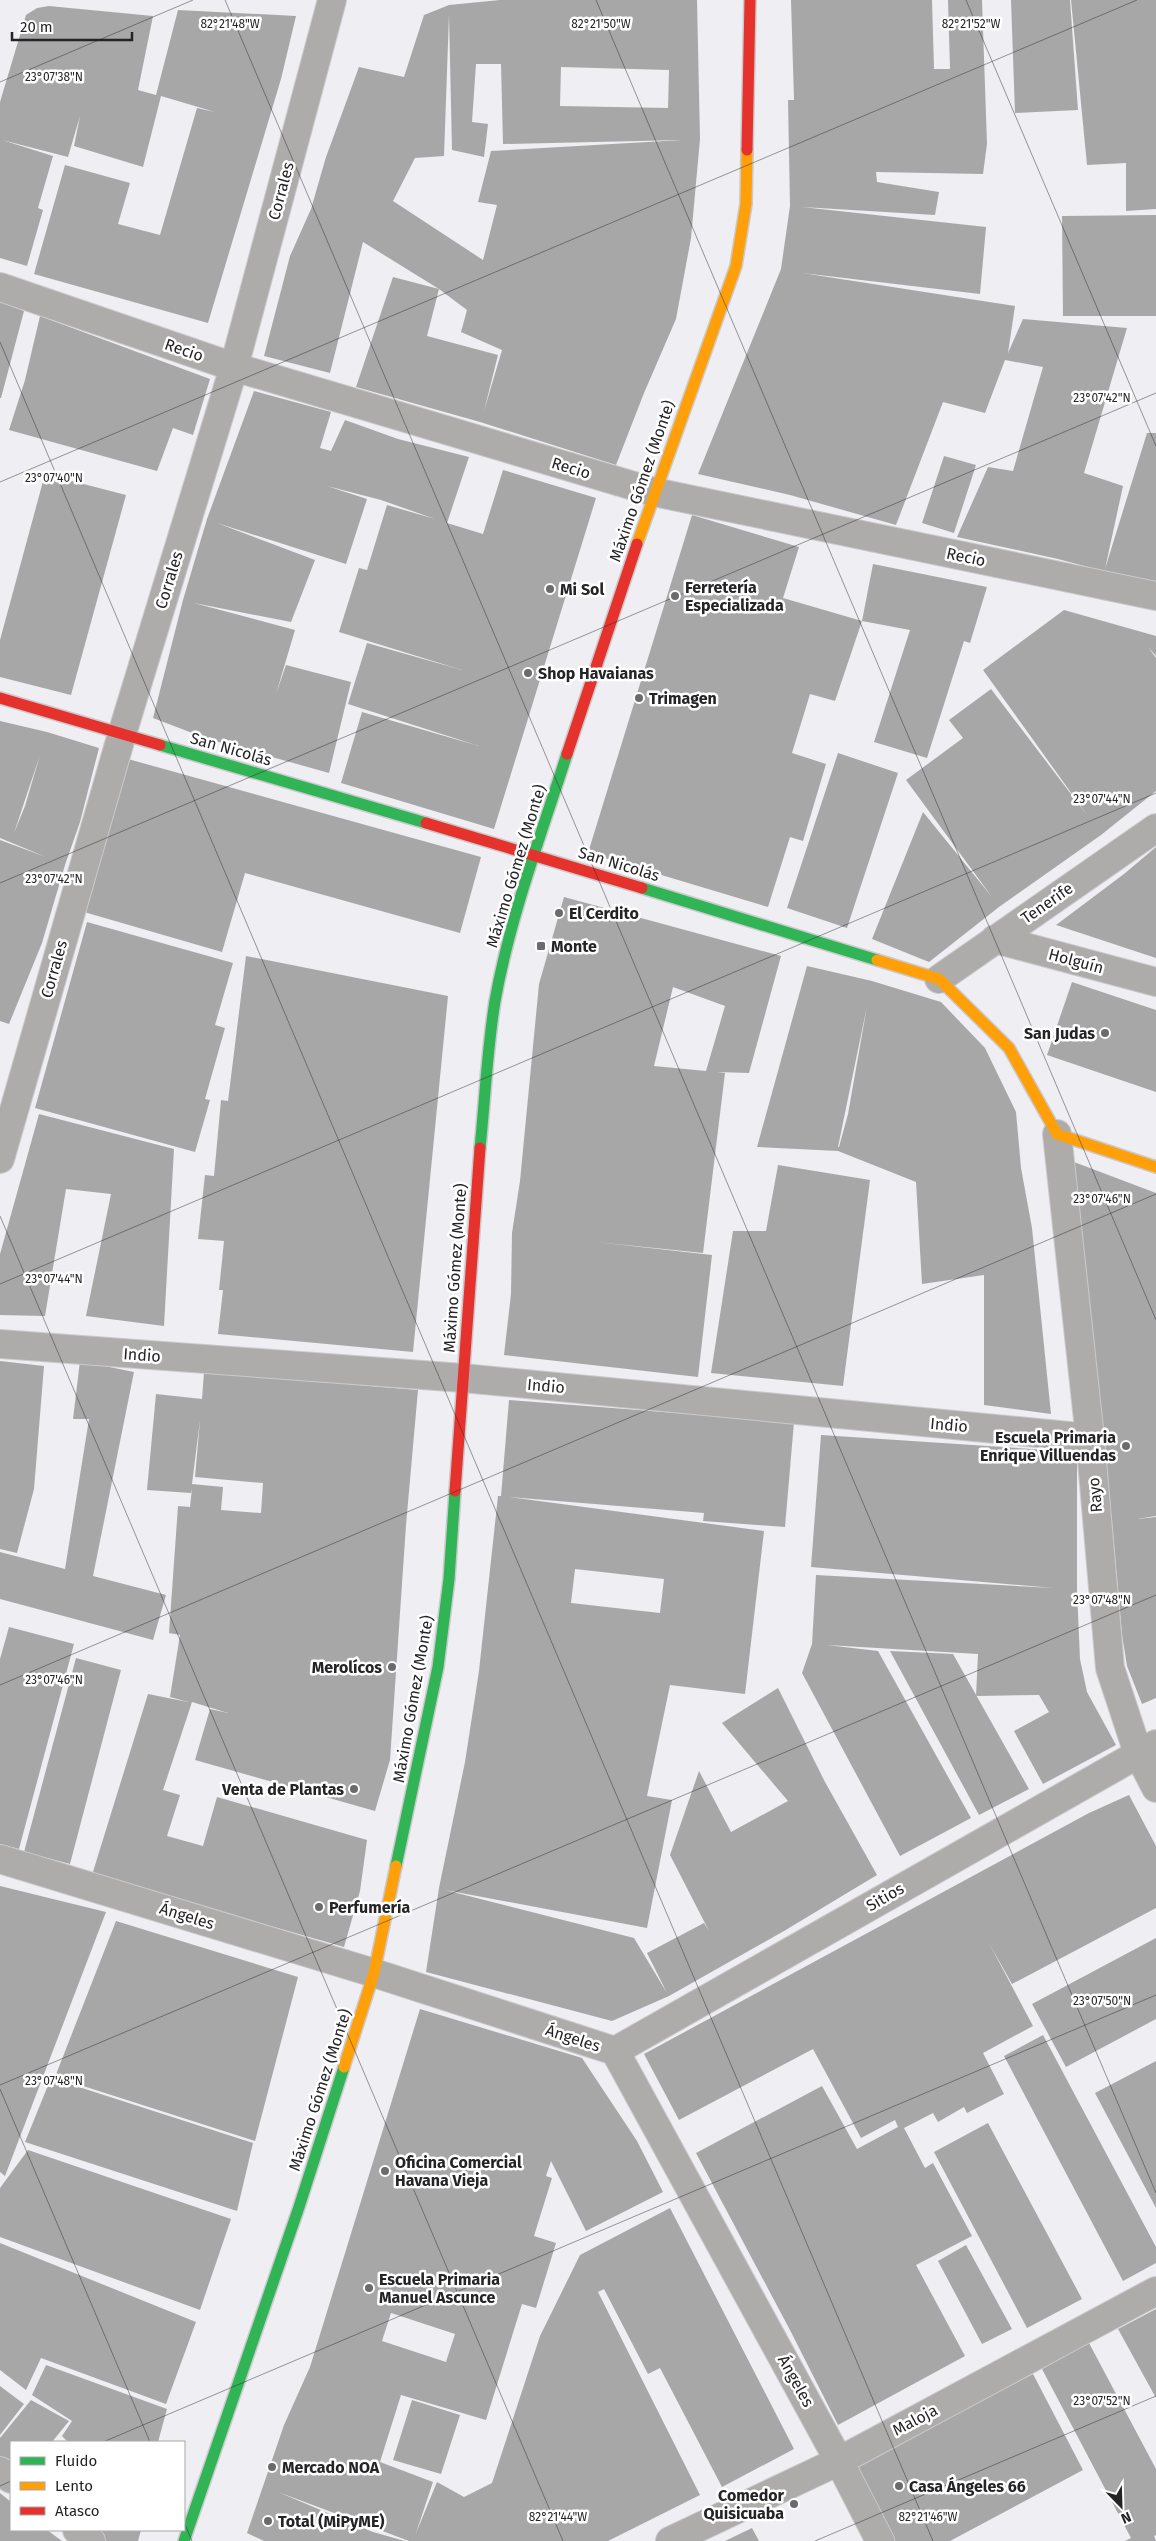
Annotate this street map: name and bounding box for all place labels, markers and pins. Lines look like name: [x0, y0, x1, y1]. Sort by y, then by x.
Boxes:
place label: Ferretería Especializada: [685, 578, 784, 615]
place label: Mi Sol: [560, 580, 604, 599]
marker: Mi Sol: [544, 583, 556, 595]
marker: Ferretería Especializada: [669, 590, 681, 602]
place label: Shop Havaianas: [538, 664, 654, 683]
marker: Shop Havaianas: [522, 667, 534, 679]
place label: Trimagen: [649, 689, 717, 708]
marker: Trimagen: [633, 692, 645, 704]
place label: El Cerdito: [569, 904, 639, 923]
marker: El Cerdito: [553, 907, 565, 919]
place label: Monte: [551, 937, 597, 956]
marker: Monte: [535, 940, 547, 952]
place label: San Judas: [1024, 1024, 1095, 1043]
marker: San Judas: [1099, 1027, 1111, 1039]
place label: Escuela Primaria Enrique Villuendas: [980, 1428, 1116, 1465]
marker: Escuela Primaria Enrique Villuendas: [1120, 1440, 1132, 1452]
place label: Merolícos: [312, 1658, 382, 1677]
marker: Merolícos: [386, 1661, 398, 1673]
place label: Venta de Plantas: [221, 1780, 344, 1799]
marker: Venta de Plantas: [348, 1783, 360, 1795]
place label: Perfumería: [329, 1898, 410, 1917]
marker: Perfumería: [313, 1901, 325, 1913]
place label: Oficina Comercial Havana Vieja: [395, 2153, 522, 2190]
marker: Oficina Comercial Havana Vieja: [379, 2165, 391, 2177]
place label: Escuela Primaria Manuel Ascunce: [379, 2270, 500, 2307]
marker: Escuela Primaria Manuel Ascunce: [363, 2282, 375, 2294]
place label: Mercado NOA: [282, 2458, 380, 2477]
marker: Mercado NOA: [266, 2461, 278, 2473]
place label: Casa Ángeles 66: [909, 2476, 1026, 2496]
marker: Casa Ángeles 66: [893, 2480, 905, 2492]
place label: Comedor Quisicuaba: [703, 2486, 785, 2523]
marker: Comedor Quisicuaba: [788, 2498, 800, 2510]
place label: Total (MiPyME): [278, 2512, 385, 2531]
marker: Total (MiPyME): [262, 2515, 274, 2527]

